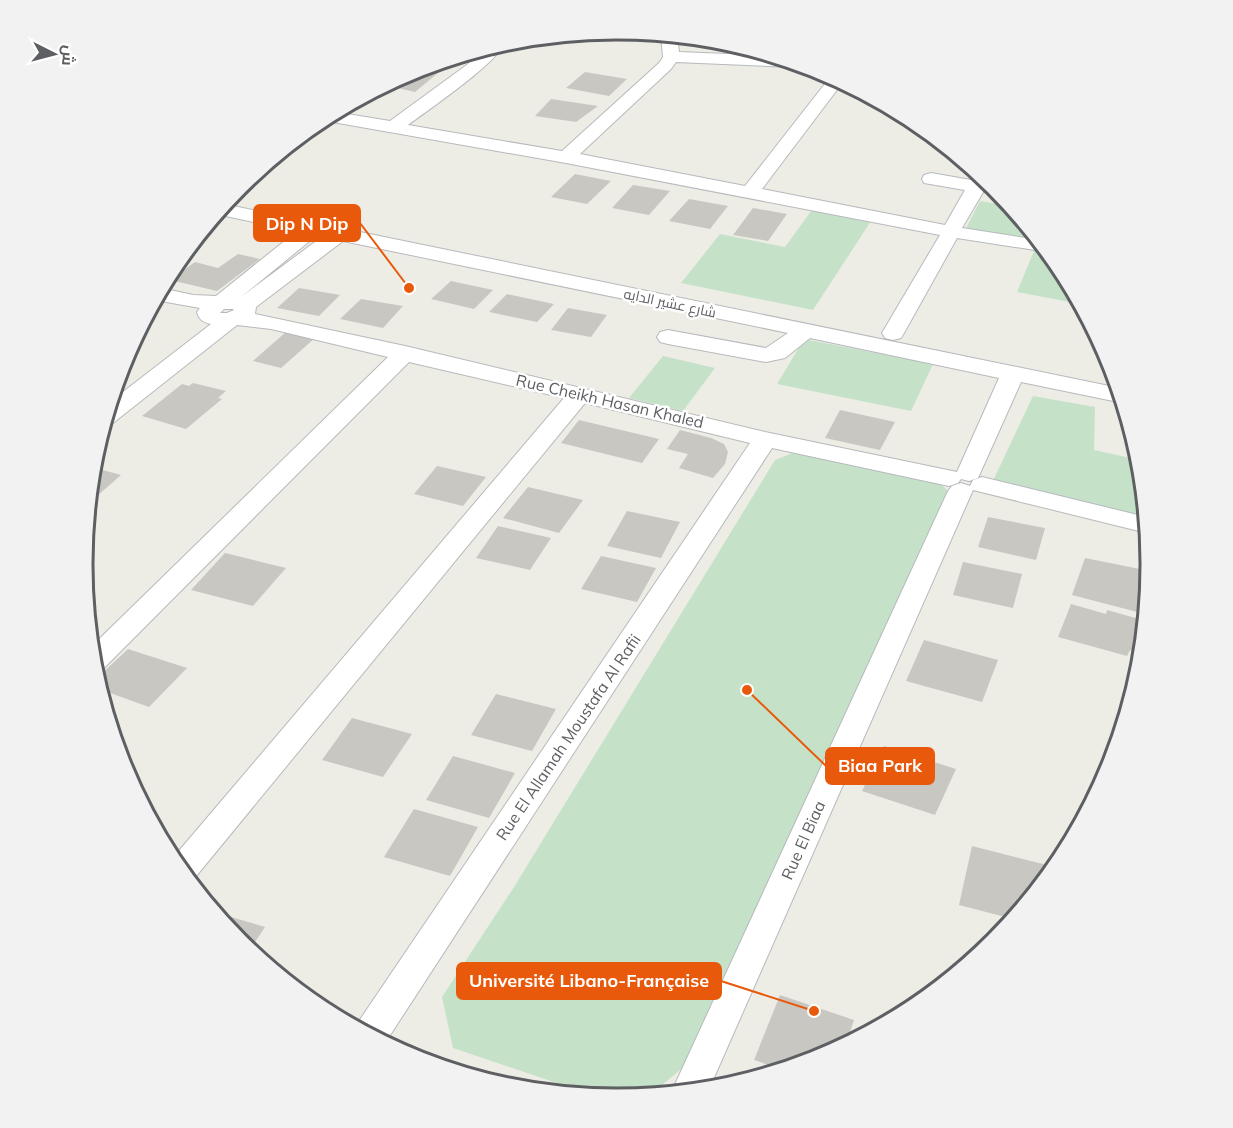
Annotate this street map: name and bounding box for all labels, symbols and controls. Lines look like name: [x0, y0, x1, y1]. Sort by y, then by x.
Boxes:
north arrow: [24, 24, 84, 84]
text: ش: [58, 44, 80, 67]
callout: Dip N Dip: [254, 205, 360, 241]
text: Dip N Dip: [266, 212, 348, 235]
street label: شارع عشير الدايه: [622, 284, 718, 322]
street label: Rue Cheikh Hasan Khaled: [514, 370, 706, 432]
street label: Rue El Allamah Moustafa Al Rafii: [491, 630, 645, 844]
callout: Biaa Park: [826, 748, 934, 784]
text: Biaa Park: [838, 754, 923, 777]
street label: Rue El Biaa: [777, 797, 829, 883]
callout: Université Libano-Française: [457, 963, 721, 999]
text: Université Libano-Française: [469, 969, 709, 992]

